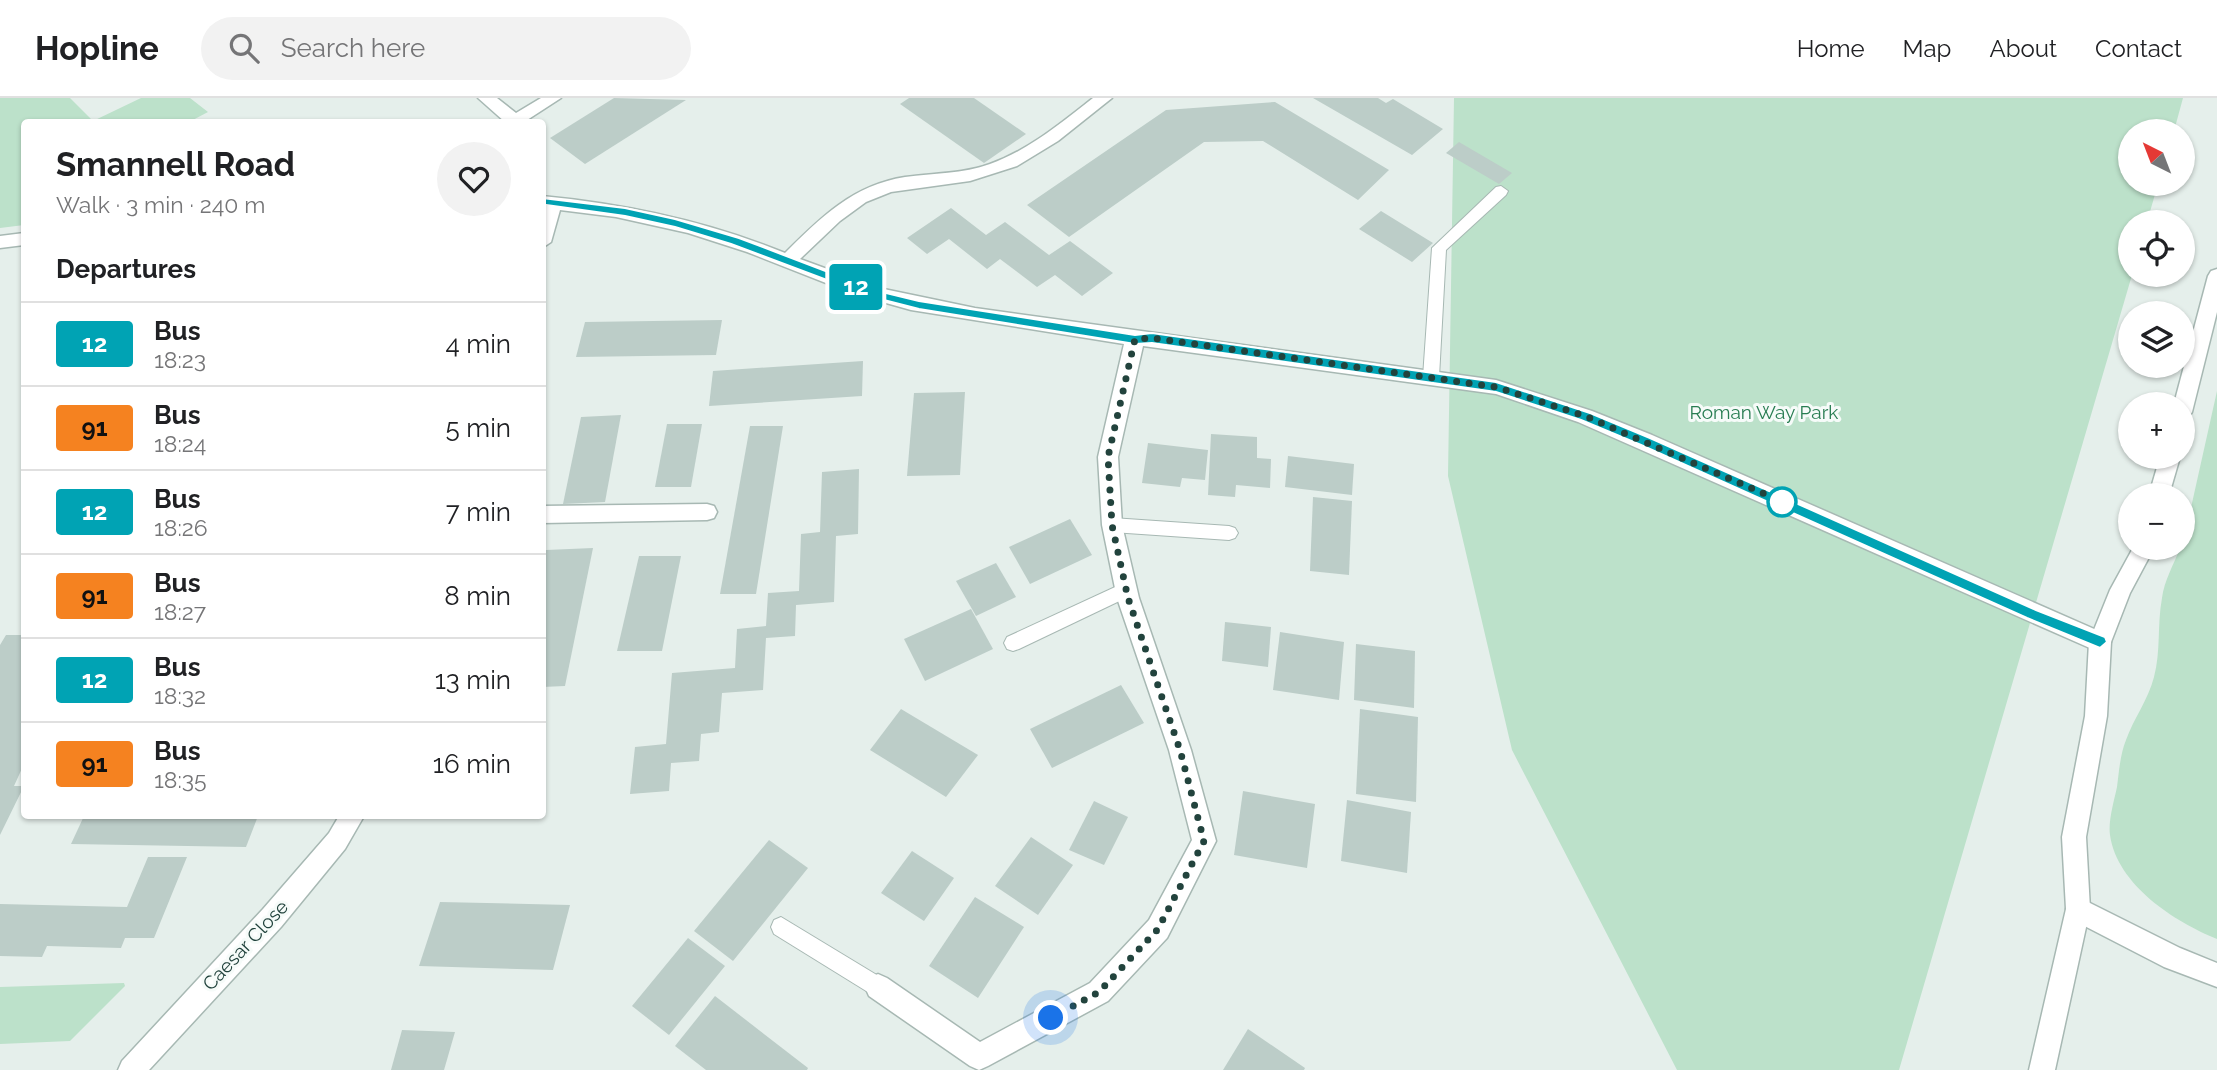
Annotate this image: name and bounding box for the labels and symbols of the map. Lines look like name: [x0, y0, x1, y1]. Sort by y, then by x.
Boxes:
north arrow: [2118, 119, 2194, 196]
line badge: 12: [824, 264, 888, 310]
park label: Roman Way Park: [1690, 401, 1838, 423]
unlabelled marker: [1767, 487, 1797, 517]
street label: Caesar Close: [198, 895, 292, 995]
your location: [1033, 1000, 1068, 1035]

